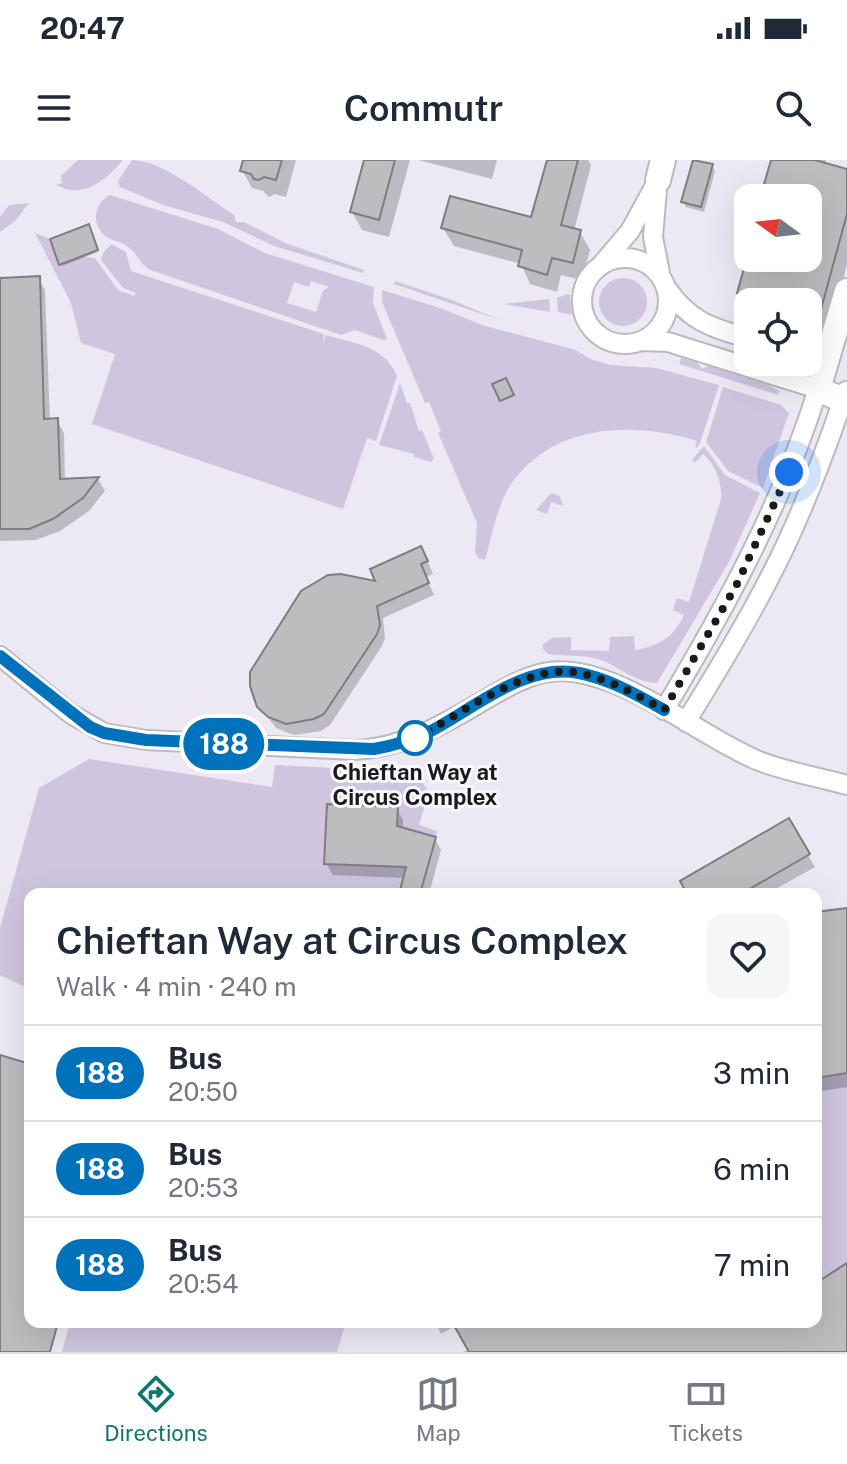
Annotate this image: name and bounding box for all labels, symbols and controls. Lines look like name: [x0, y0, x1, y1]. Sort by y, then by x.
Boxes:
text: 20:47: [40, 10, 125, 46]
icon: menu: [32, 86, 76, 130]
icon: search: [771, 86, 815, 130]
text: Commutr: [344, 87, 503, 129]
north arrow: [734, 184, 822, 272]
map controls: [734, 184, 822, 376]
button: locate: [734, 288, 822, 376]
your location: [769, 452, 809, 492]
line badge: 188: [178, 718, 270, 770]
marker: Chieftan Way at Circus Complex: [398, 721, 432, 755]
text: 188: [199, 727, 249, 760]
place label: Chieftan Way at Circus Complex: [332, 759, 498, 810]
button: heart: [706, 914, 790, 998]
text: Chieftan Way at Circus Complex: [56, 918, 628, 963]
text: Walk · 4 min · 240 m: [56, 971, 297, 1002]
text: Bus: [168, 1040, 222, 1076]
text: 3 min: [713, 1055, 790, 1091]
text: 188: [75, 1056, 125, 1089]
text: 20:50: [168, 1076, 238, 1107]
text: Bus: [168, 1136, 222, 1172]
text: 6 min: [713, 1151, 790, 1187]
text: 188: [75, 1152, 125, 1185]
text: 20:53: [168, 1172, 238, 1203]
text: Bus: [168, 1232, 222, 1268]
text: 7 min: [714, 1247, 790, 1283]
text: 188: [75, 1248, 125, 1281]
text: 20:54: [168, 1268, 238, 1299]
tab: Directions: [104, 1372, 208, 1446]
tab: Map: [416, 1372, 461, 1446]
tab: Tickets: [669, 1372, 743, 1446]

